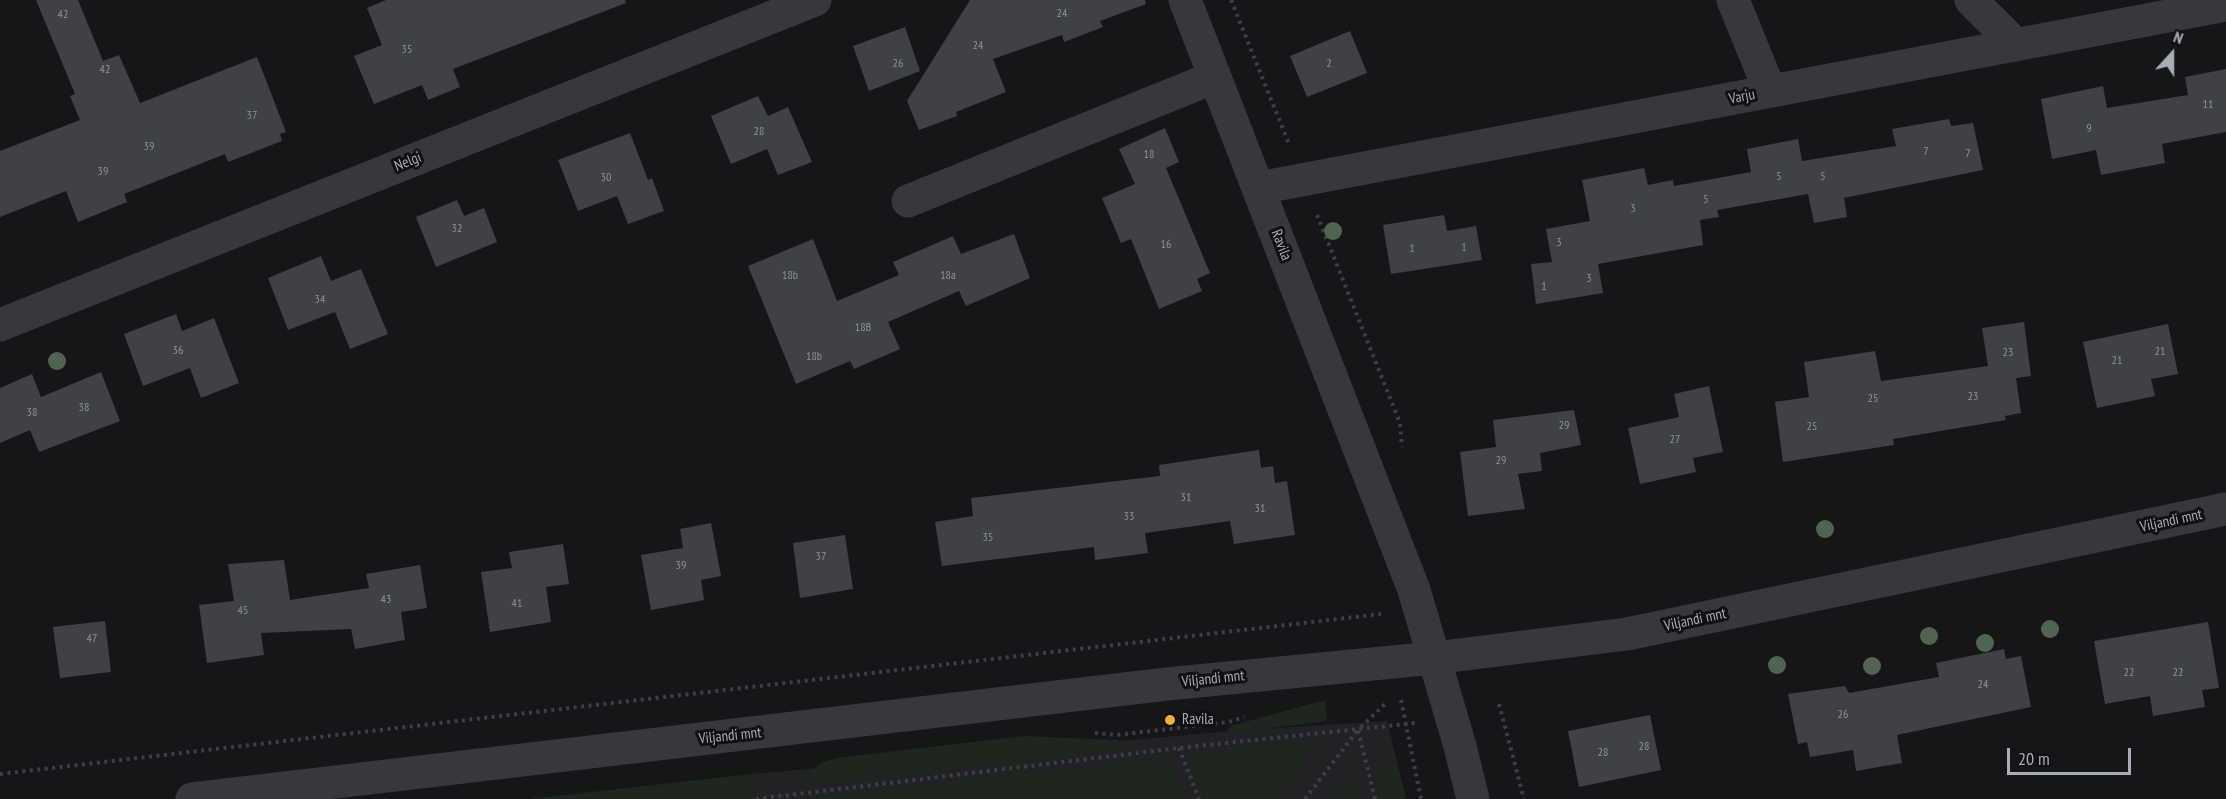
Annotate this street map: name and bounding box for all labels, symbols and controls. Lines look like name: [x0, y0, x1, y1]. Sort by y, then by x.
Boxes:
house number: 24: [1057, 7, 1067, 21]
house number: 42: [58, 8, 68, 22]
north arrow: [2142, 24, 2202, 84]
text: N: [2171, 26, 2186, 48]
house number: 24: [973, 39, 983, 53]
house number: 35: [402, 43, 412, 57]
house number: 26: [893, 57, 903, 71]
house number: 2: [1326, 57, 1332, 71]
house number: 42: [100, 63, 110, 77]
street label: Varju: [1727, 86, 1757, 108]
house number: 11: [2203, 98, 2213, 112]
house number: 37: [247, 109, 257, 123]
house number: 9: [2086, 122, 2092, 136]
house number: 28: [754, 125, 764, 139]
house number: 39: [144, 140, 154, 154]
house number: 7: [1923, 145, 1929, 159]
house number: 7: [1965, 147, 1971, 161]
house number: 18: [1144, 148, 1154, 162]
street label: Nelgi: [392, 149, 424, 175]
house number: 39: [98, 165, 108, 179]
house number: 5: [1776, 170, 1782, 184]
house number: 5: [1820, 170, 1826, 184]
house number: 30: [601, 171, 611, 185]
house number: 5: [1703, 193, 1709, 207]
house number: 3: [1630, 202, 1636, 216]
house number: 32: [452, 222, 462, 236]
street label: Ravila: [1267, 227, 1295, 263]
house number: 3: [1556, 236, 1562, 250]
house number: 16: [1161, 238, 1171, 252]
house number: 1: [1461, 241, 1467, 255]
house number: 1: [1409, 242, 1415, 256]
house number: 18b: [782, 269, 798, 283]
house number: 18a: [940, 269, 956, 283]
house number: 3: [1586, 272, 1592, 286]
house number: 1: [1541, 280, 1547, 294]
house number: 34: [315, 293, 325, 307]
house number: 18B: [855, 321, 871, 335]
house number: 36: [173, 344, 183, 358]
house number: 21: [2155, 345, 2165, 359]
house number: 23: [2003, 346, 2013, 360]
house number: 18b: [806, 350, 822, 364]
house number: 21: [2112, 354, 2122, 368]
house number: 23: [1968, 390, 1978, 404]
house number: 25: [1868, 392, 1878, 406]
house number: 38: [79, 401, 89, 415]
house number: 38: [27, 406, 37, 420]
house number: 29: [1559, 419, 1569, 433]
house number: 25: [1807, 420, 1817, 434]
house number: 27: [1670, 433, 1680, 447]
house number: 29: [1496, 454, 1506, 468]
house number: 31: [1181, 491, 1191, 505]
house number: 31: [1255, 502, 1265, 516]
street label: Viljandi mnt: [2138, 506, 2204, 536]
house number: 33: [1124, 510, 1134, 524]
house number: 35: [983, 531, 993, 545]
house number: 37: [816, 550, 826, 564]
house number: 39: [676, 559, 686, 573]
house number: 43: [381, 593, 391, 607]
house number: 41: [512, 597, 522, 611]
house number: 45: [238, 604, 248, 618]
street label: Viljandi mnt: [1662, 605, 1728, 635]
house number: 47: [87, 632, 97, 646]
house number: 22: [2124, 666, 2134, 680]
house number: 22: [2173, 666, 2183, 680]
street label: Viljandi mnt: [1181, 667, 1245, 691]
house number: 24: [1978, 678, 1988, 692]
house number: 26: [1838, 708, 1848, 722]
place label: Ravila: [1182, 711, 1214, 729]
marker: Ravila: [1163, 713, 1177, 727]
street label: Viljandi mnt: [698, 724, 762, 748]
scale bar: [2010, 736, 2134, 774]
house number: 28: [1639, 740, 1649, 754]
house number: 28: [1598, 746, 1608, 760]
text: 20 m: [2018, 747, 2050, 770]

